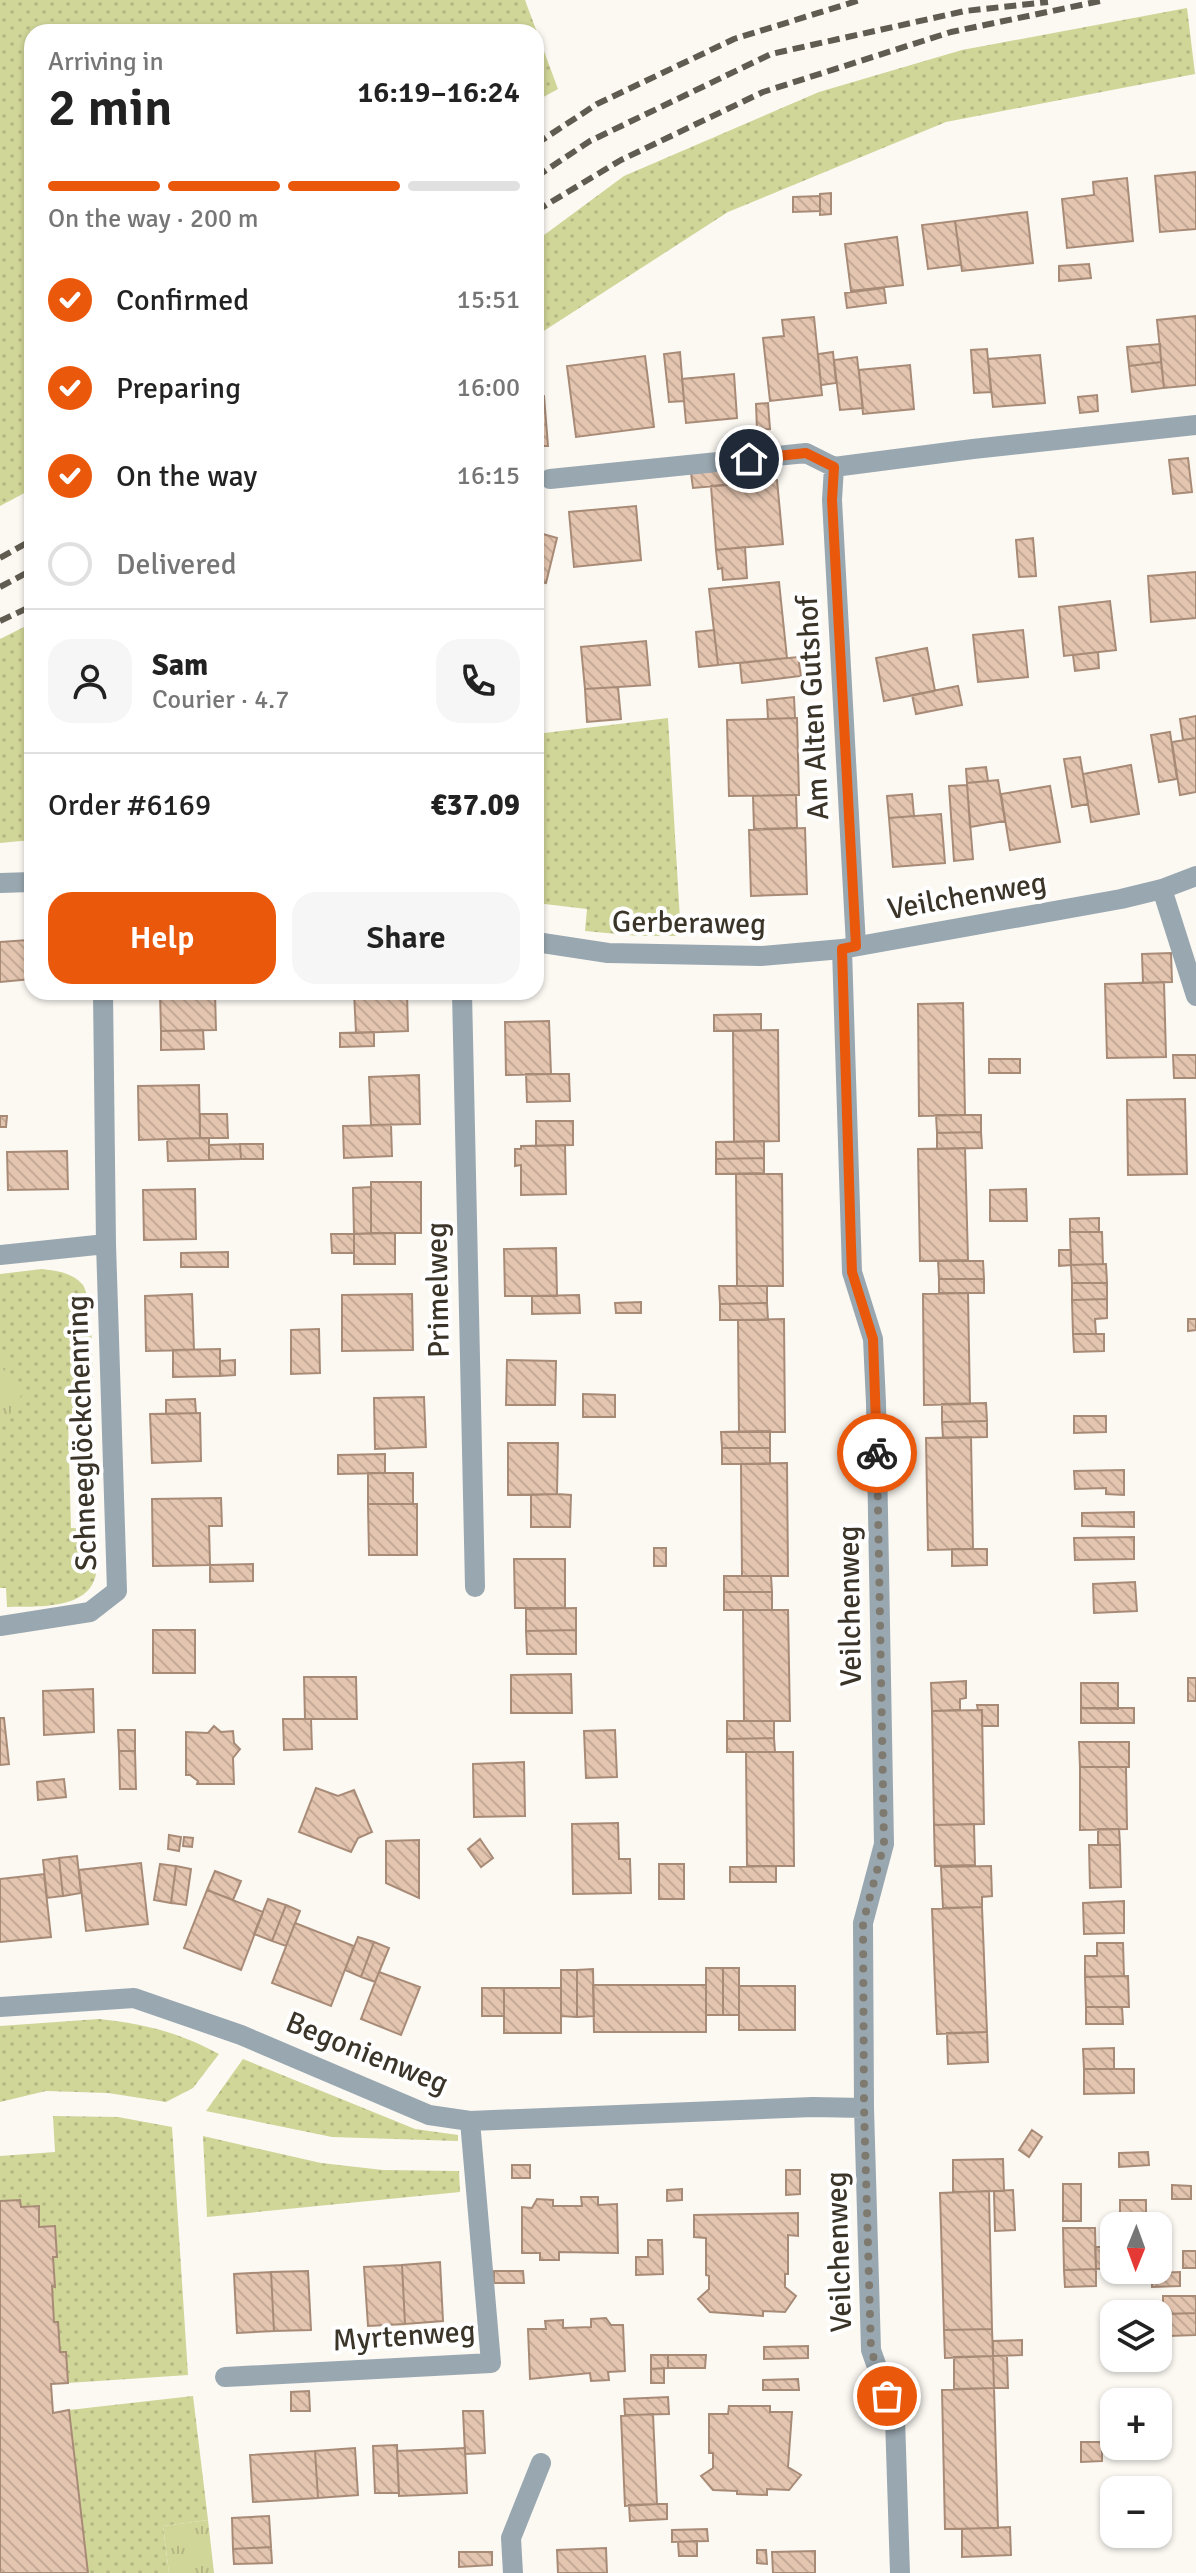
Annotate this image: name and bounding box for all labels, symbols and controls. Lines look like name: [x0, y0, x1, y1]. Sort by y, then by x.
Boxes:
text: Arriving in: [48, 46, 164, 78]
text: 16:19–16:24: [357, 74, 520, 111]
text: 2 min: [48, 76, 173, 140]
text: On the way · 200 m: [48, 203, 258, 235]
icon: check: [48, 278, 92, 322]
text: Confirmed: [116, 282, 249, 319]
text: 15:51: [457, 284, 520, 316]
icon: check: [48, 366, 92, 410]
text: Preparing: [116, 370, 241, 407]
text: 16:00: [457, 372, 520, 404]
pin: [715, 425, 783, 493]
icon: home: [727, 437, 771, 481]
icon: check: [48, 454, 92, 498]
text: On the way: [116, 458, 257, 495]
text: 16:15: [457, 460, 520, 492]
text: Delivered: [116, 546, 237, 583]
street label: Am Alten Gutshof: [789, 593, 837, 821]
button: person: [48, 639, 132, 723]
button: phone: [436, 639, 520, 723]
text: Sam: [152, 647, 208, 684]
text: Courier · 4.7: [152, 684, 289, 716]
text: Order #6169: [48, 787, 211, 824]
text: €37.09: [430, 787, 520, 824]
street label: Veilchenweg: [885, 864, 1049, 928]
button: Help: [48, 892, 276, 984]
button: Share: [292, 892, 520, 984]
street label: Gerberaweg: [612, 903, 766, 943]
street label: Primelweg: [418, 1222, 458, 1358]
street label: Schneeglöckchenring: [59, 1295, 105, 1571]
courier: [837, 1413, 917, 1493]
icon: bike: [855, 1431, 899, 1475]
street label: Veilchenweg: [830, 1525, 870, 1687]
street label: Begonienweg: [280, 2004, 454, 2102]
street label: Veilchenweg: [818, 2171, 860, 2333]
north arrow: [1100, 2212, 1172, 2284]
map controls: [1100, 2212, 1172, 2548]
button: layers: [1100, 2300, 1172, 2372]
street label: Myrtenweg: [331, 2313, 477, 2359]
pin: [853, 2362, 921, 2430]
icon: bag: [865, 2374, 909, 2418]
button: +: [1100, 2388, 1172, 2460]
button: −: [1100, 2476, 1172, 2548]

